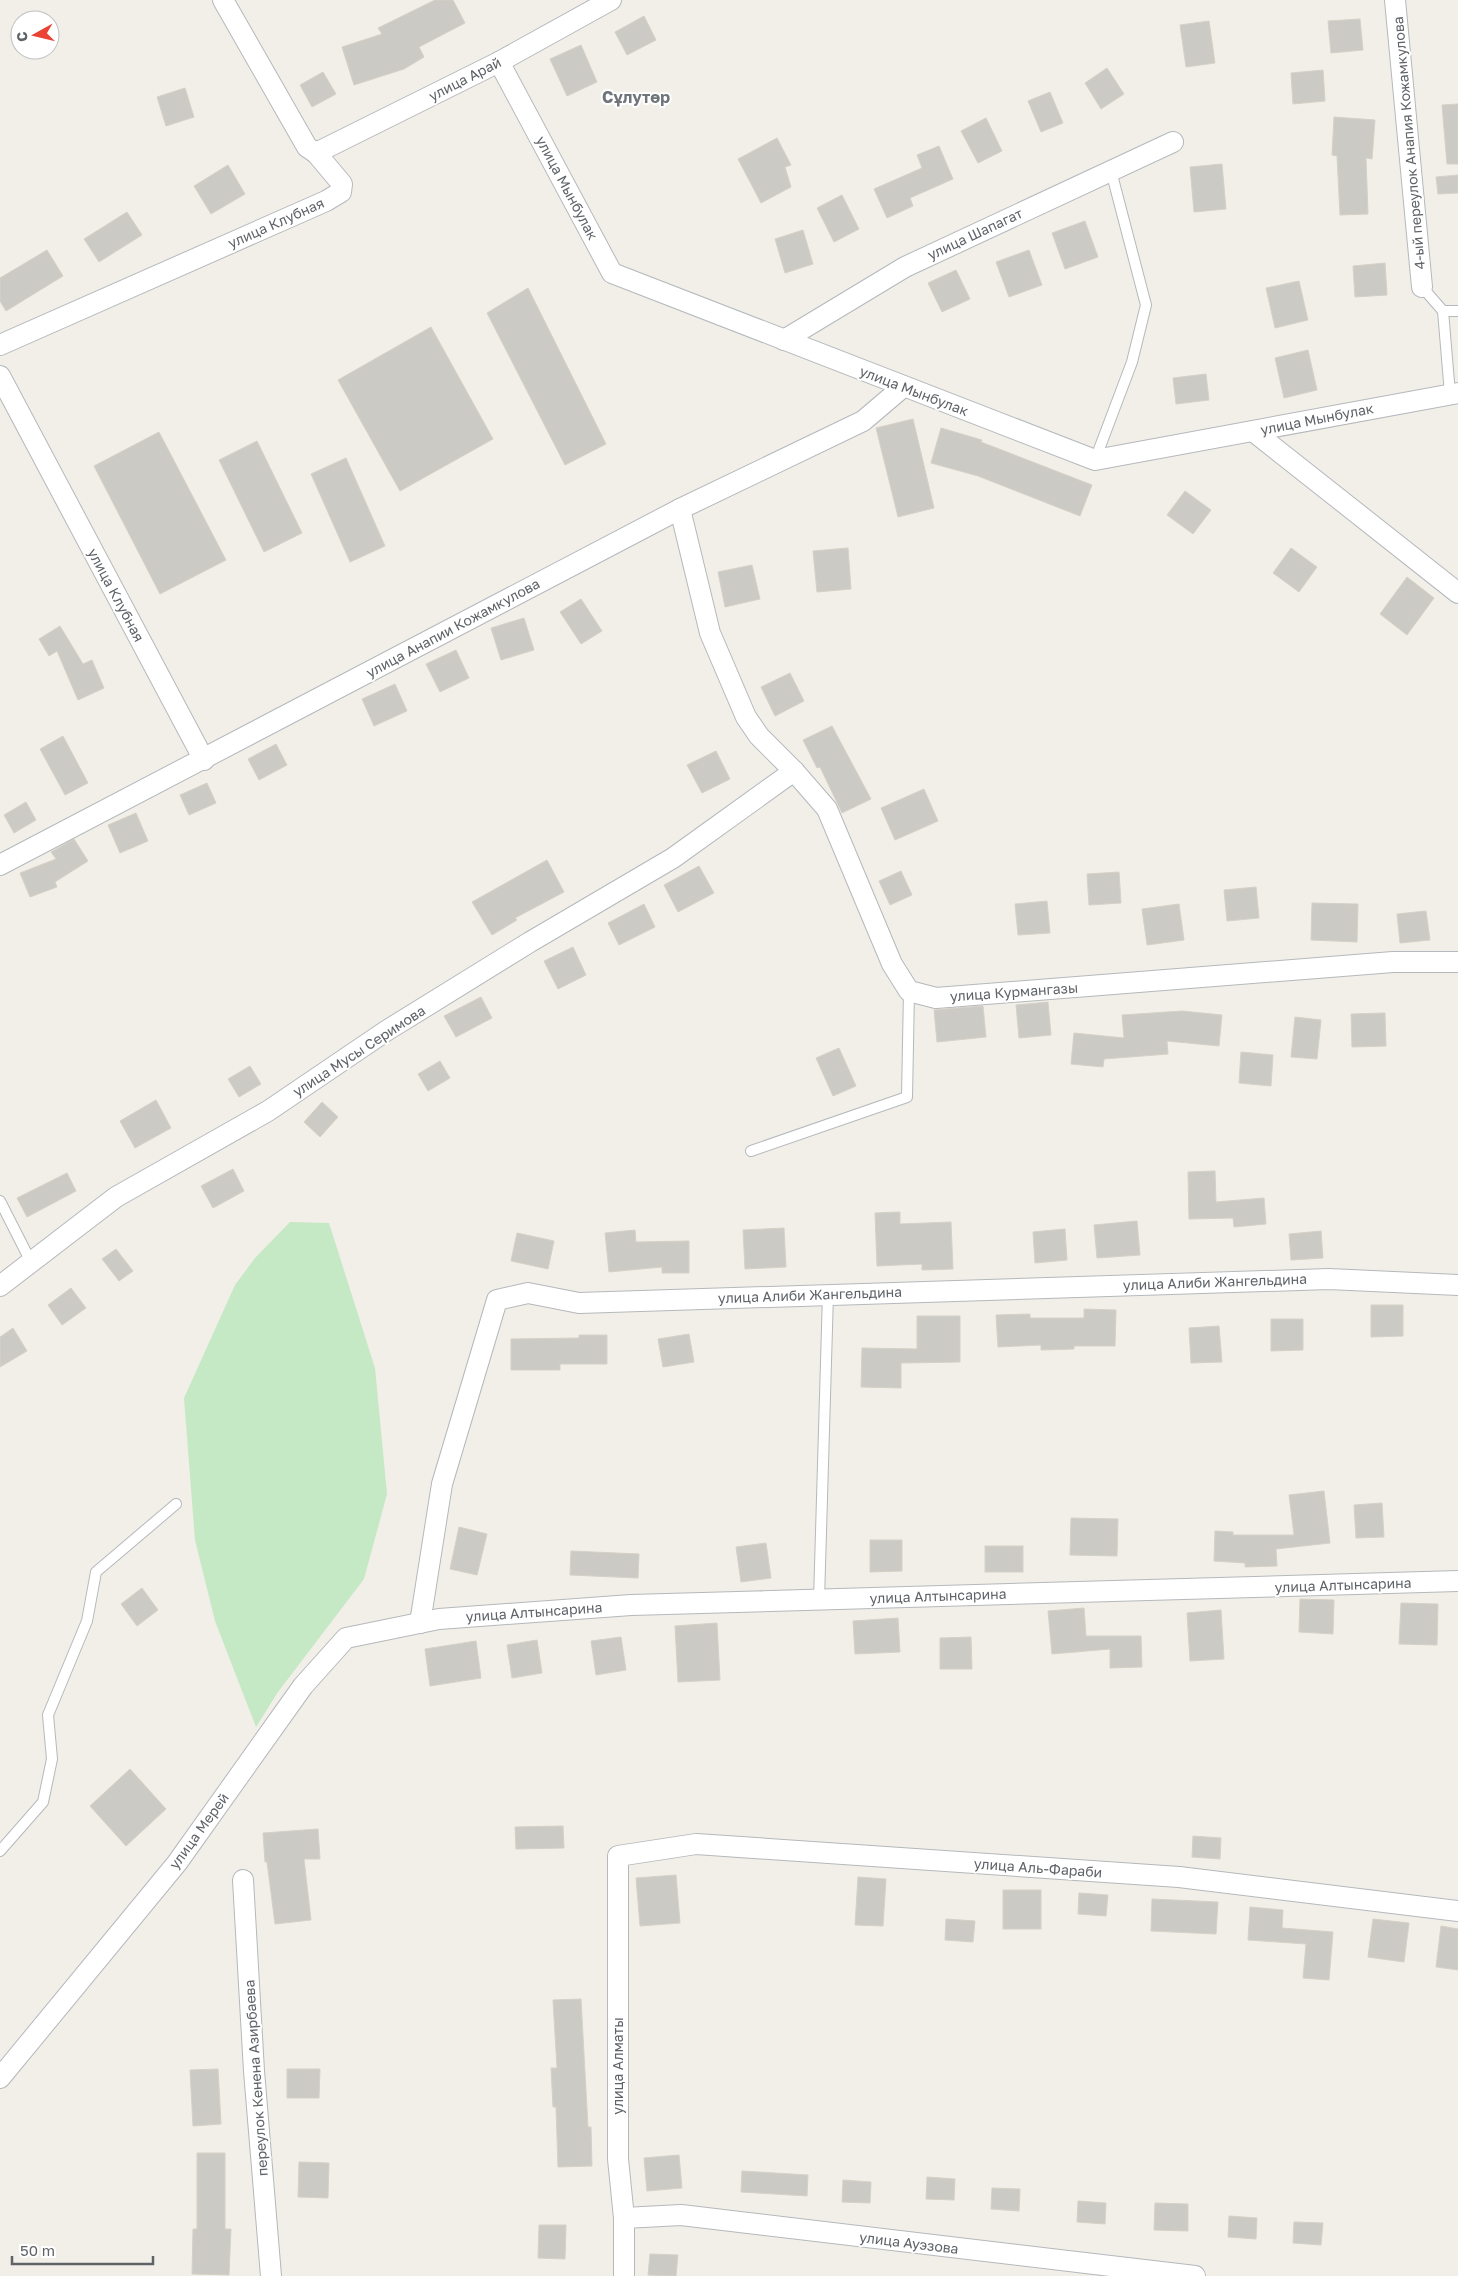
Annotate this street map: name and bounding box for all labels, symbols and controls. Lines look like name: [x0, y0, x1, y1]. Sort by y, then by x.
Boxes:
north arrow: [10, 10, 60, 60]
street label: 4-ый переулок Анапия Кожамкулова: [1389, 16, 1428, 270]
text: С: [13, 31, 31, 43]
street label: улица Арай: [426, 53, 504, 104]
district label: Сұлутөр: [602, 87, 670, 107]
street label: улица Мынбулак: [533, 133, 602, 243]
street label: улица Клубная: [225, 194, 326, 251]
street label: улица Шапагат: [924, 204, 1025, 263]
street label: улица Мынбулак: [857, 362, 971, 419]
street label: улица Мынбулак: [1259, 399, 1375, 438]
street label: улица Клубная: [85, 545, 148, 644]
street label: улица Анапии Кожамкулова: [363, 574, 542, 681]
street label: улица Курмангазы: [949, 979, 1079, 1004]
street label: улица Мусы Серимова: [289, 1001, 428, 1100]
street label: улица Алиби Жангельдина: [1123, 1270, 1307, 1293]
street label: улица Алиби Жангельдина: [718, 1283, 902, 1306]
street label: улица Алтынсарина: [1274, 1574, 1412, 1595]
street label: улица Алтынсарина: [869, 1585, 1007, 1606]
street label: улица Алтынсарина: [465, 1598, 603, 1625]
street label: улица Мерей: [165, 1789, 232, 1872]
street label: улица Аль-Фараби: [973, 1855, 1103, 1880]
street label: переулок Кенена Азирбаева: [240, 1979, 271, 2177]
street label: улица Алматы: [609, 2017, 626, 2115]
street label: улица Ауэзова: [858, 2228, 960, 2257]
scale bar: [12, 2234, 154, 2266]
text: 50 m: [20, 2241, 55, 2259]

